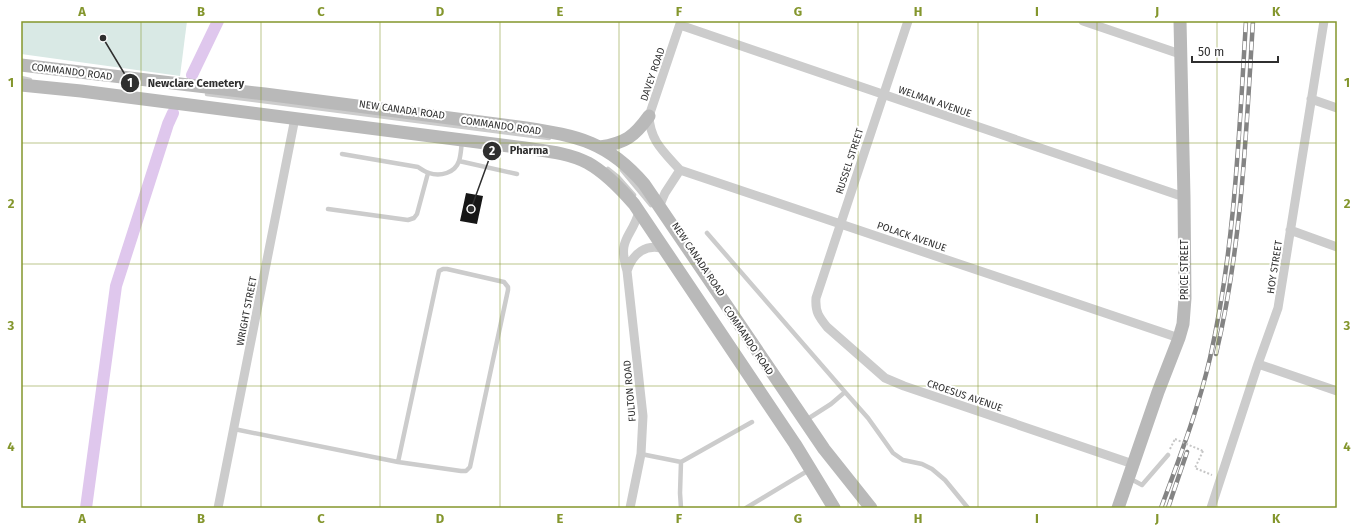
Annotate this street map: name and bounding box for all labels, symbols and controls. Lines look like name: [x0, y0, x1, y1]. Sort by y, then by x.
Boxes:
text: A: [77, 4, 86, 19]
text: B: [197, 4, 205, 19]
text: C: [317, 4, 325, 19]
text: D: [436, 4, 445, 19]
text: E: [557, 4, 564, 19]
text: F: [676, 4, 683, 19]
text: G: [794, 4, 802, 19]
text: H: [914, 4, 922, 19]
text: I: [1035, 4, 1039, 19]
text: J: [1154, 4, 1159, 19]
text: K: [1272, 4, 1281, 19]
scale bar: [1192, 38, 1278, 64]
text: 50 m: [1198, 45, 1224, 59]
street label: DAVEY ROAD: [638, 46, 668, 103]
street label: COMMANDO ROAD: [31, 61, 113, 83]
callout: Newclare Cemetery: [120, 72, 252, 95]
text: 1: [8, 75, 14, 90]
text: 1: [1344, 75, 1350, 90]
text: 1: [127, 76, 133, 90]
text: Newclare Cemetery: [148, 77, 245, 90]
street label: WELMAN AVENUE: [896, 84, 973, 120]
street label: NEW CANADA ROAD: [358, 98, 446, 122]
street label: COMMANDO ROAD: [460, 114, 542, 138]
street label: RUSSEL STREET: [834, 126, 867, 196]
callout: Pharma: [482, 139, 557, 162]
text: 2: [489, 144, 495, 158]
text: Pharma: [510, 144, 548, 157]
text: 2: [8, 196, 15, 211]
text: 2: [1344, 196, 1351, 211]
street label: POLACK AVENUE: [875, 219, 948, 254]
street label: NEW CANADA ROAD: [669, 220, 727, 299]
street label: PRICE STREET: [1179, 239, 1191, 300]
street label: HOY STREET: [1265, 239, 1285, 295]
street label: WRIGHT STREET: [234, 275, 260, 347]
street label: COMMANDO ROAD: [720, 303, 776, 378]
text: 3: [7, 318, 15, 333]
text: 3: [1343, 318, 1351, 333]
street label: FULTON ROAD: [621, 360, 639, 422]
street label: CROESUS AVENUE: [925, 377, 1004, 415]
text: 4: [7, 439, 15, 454]
text: 4: [1343, 439, 1351, 454]
text: A: [77, 511, 86, 526]
text: B: [197, 511, 205, 526]
text: C: [317, 511, 325, 526]
text: D: [436, 511, 445, 526]
text: E: [557, 511, 564, 526]
text: F: [676, 511, 683, 526]
text: G: [794, 511, 802, 526]
text: H: [914, 511, 922, 526]
text: I: [1035, 511, 1039, 526]
text: J: [1154, 511, 1159, 526]
text: K: [1272, 511, 1281, 526]

